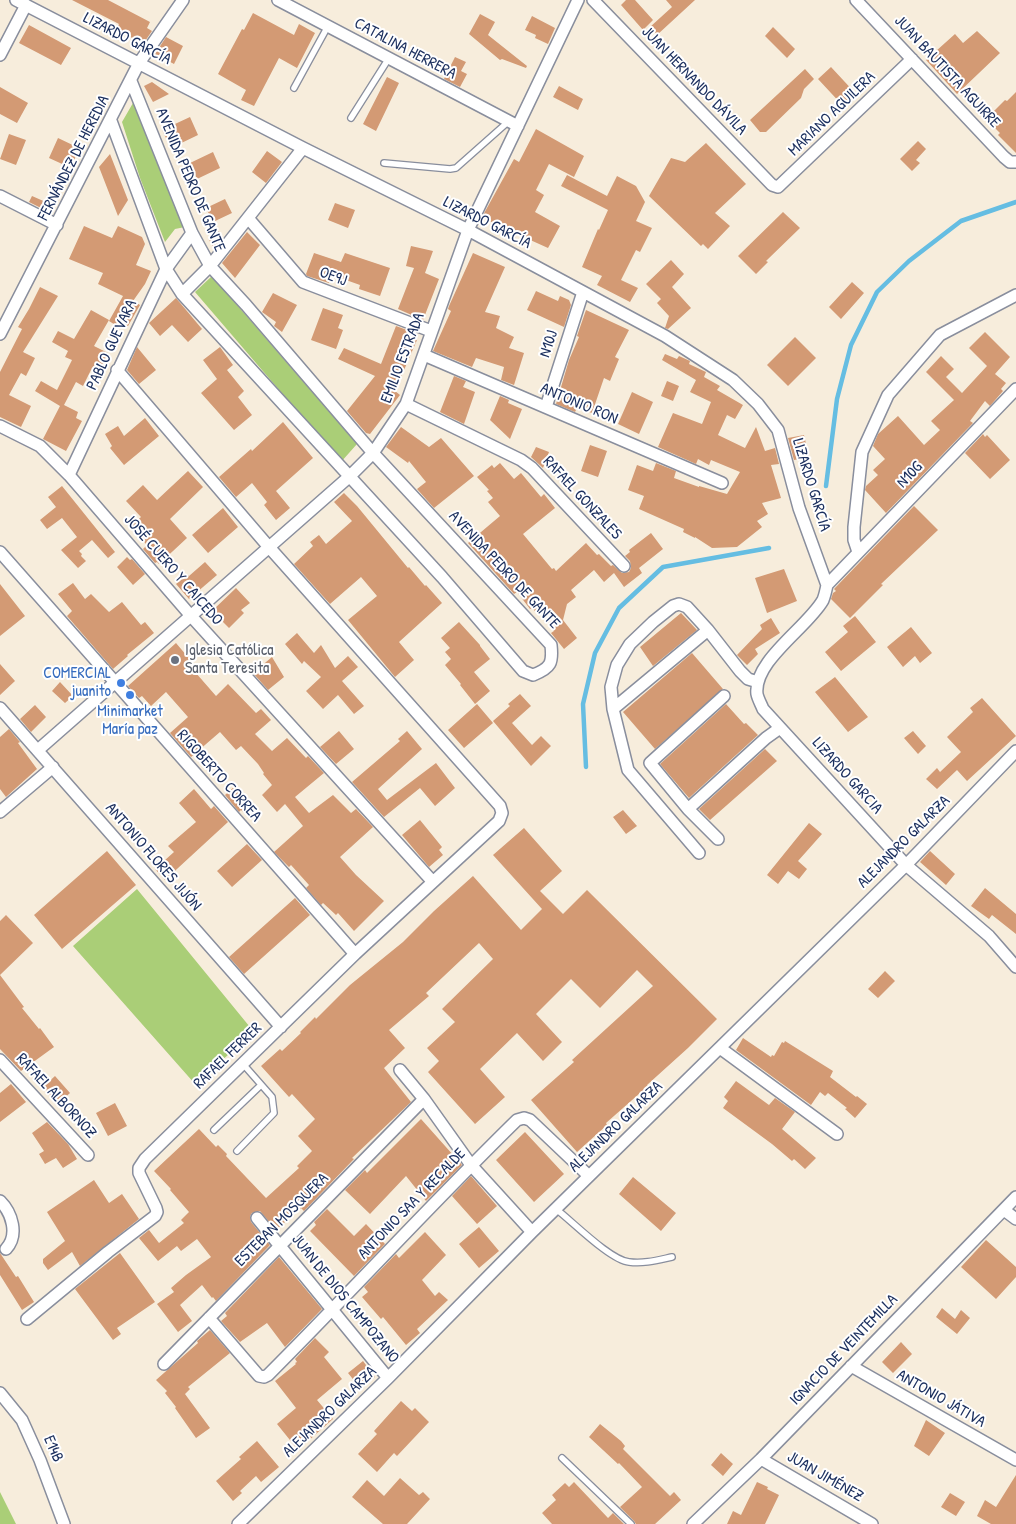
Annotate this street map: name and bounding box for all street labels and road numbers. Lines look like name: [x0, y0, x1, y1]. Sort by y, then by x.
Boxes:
street label: LIZARDO GARCÍA: [80, 9, 174, 69]
street label: JUAN BAUTISTA AGUIRRE: [890, 12, 1004, 132]
street label: CATALINA HERRERA: [351, 14, 459, 84]
street label: JUAN HERNANDO DÁVILA: [637, 23, 751, 139]
street label: MARIANO AGUILERA: [785, 68, 879, 160]
street label: FERNÁNDEZ DE HEREDIA: [34, 92, 114, 224]
street label: AVENIDA PEDRO DE GANTE: [151, 105, 229, 255]
street label: LIZARDO GARCÍA: [440, 193, 534, 253]
street label: OE9J: [317, 263, 349, 291]
street label: PABLO GUEVARA: [83, 297, 141, 393]
street label: EMILIO ESTRADA: [377, 310, 429, 406]
street label: N10J: [536, 328, 562, 360]
street label: ANTONIO RON: [537, 379, 621, 429]
street label: LIZARDO GARCÍA: [788, 436, 834, 534]
street label: RAFAEL GONZALES: [539, 452, 625, 544]
street label: N10G: [893, 458, 927, 492]
street label: AVENIDA PEDRO DE GANTE: [444, 507, 564, 633]
street label: JOSÉ CUERO Y CAICEDO: [120, 511, 226, 629]
street label: RIGOBERTO CORREA: [173, 726, 265, 826]
street label: LIZARDO GARCIA: [808, 734, 886, 818]
street label: ALEJANDRO GALARZA: [854, 792, 954, 892]
street label: ANTONIO FLORES JIJÓN: [101, 799, 205, 915]
street label: RAFAEL FERRER: [190, 1019, 266, 1093]
street label: RAFAEL ALBORNOZ: [12, 1050, 100, 1142]
street label: ALEJANDRO GALARZA: [565, 1077, 667, 1177]
street label: ANTONIO SAA Y RECALDE: [354, 1145, 470, 1263]
street label: ESTEBAN MOSQUERA: [231, 1169, 333, 1271]
street label: JUAN DE DIOS CAMPOZANO: [287, 1231, 403, 1367]
street label: IGNACIO DE VEINTEMILLA: [786, 1290, 902, 1410]
street label: ALEJANDRO GALARZA: [279, 1362, 381, 1462]
street label: ANTONIO JÁTIVA: [893, 1366, 989, 1432]
street label: E14B: [39, 1433, 67, 1465]
street label: JUAN JIMÉNEZ: [784, 1448, 866, 1506]

